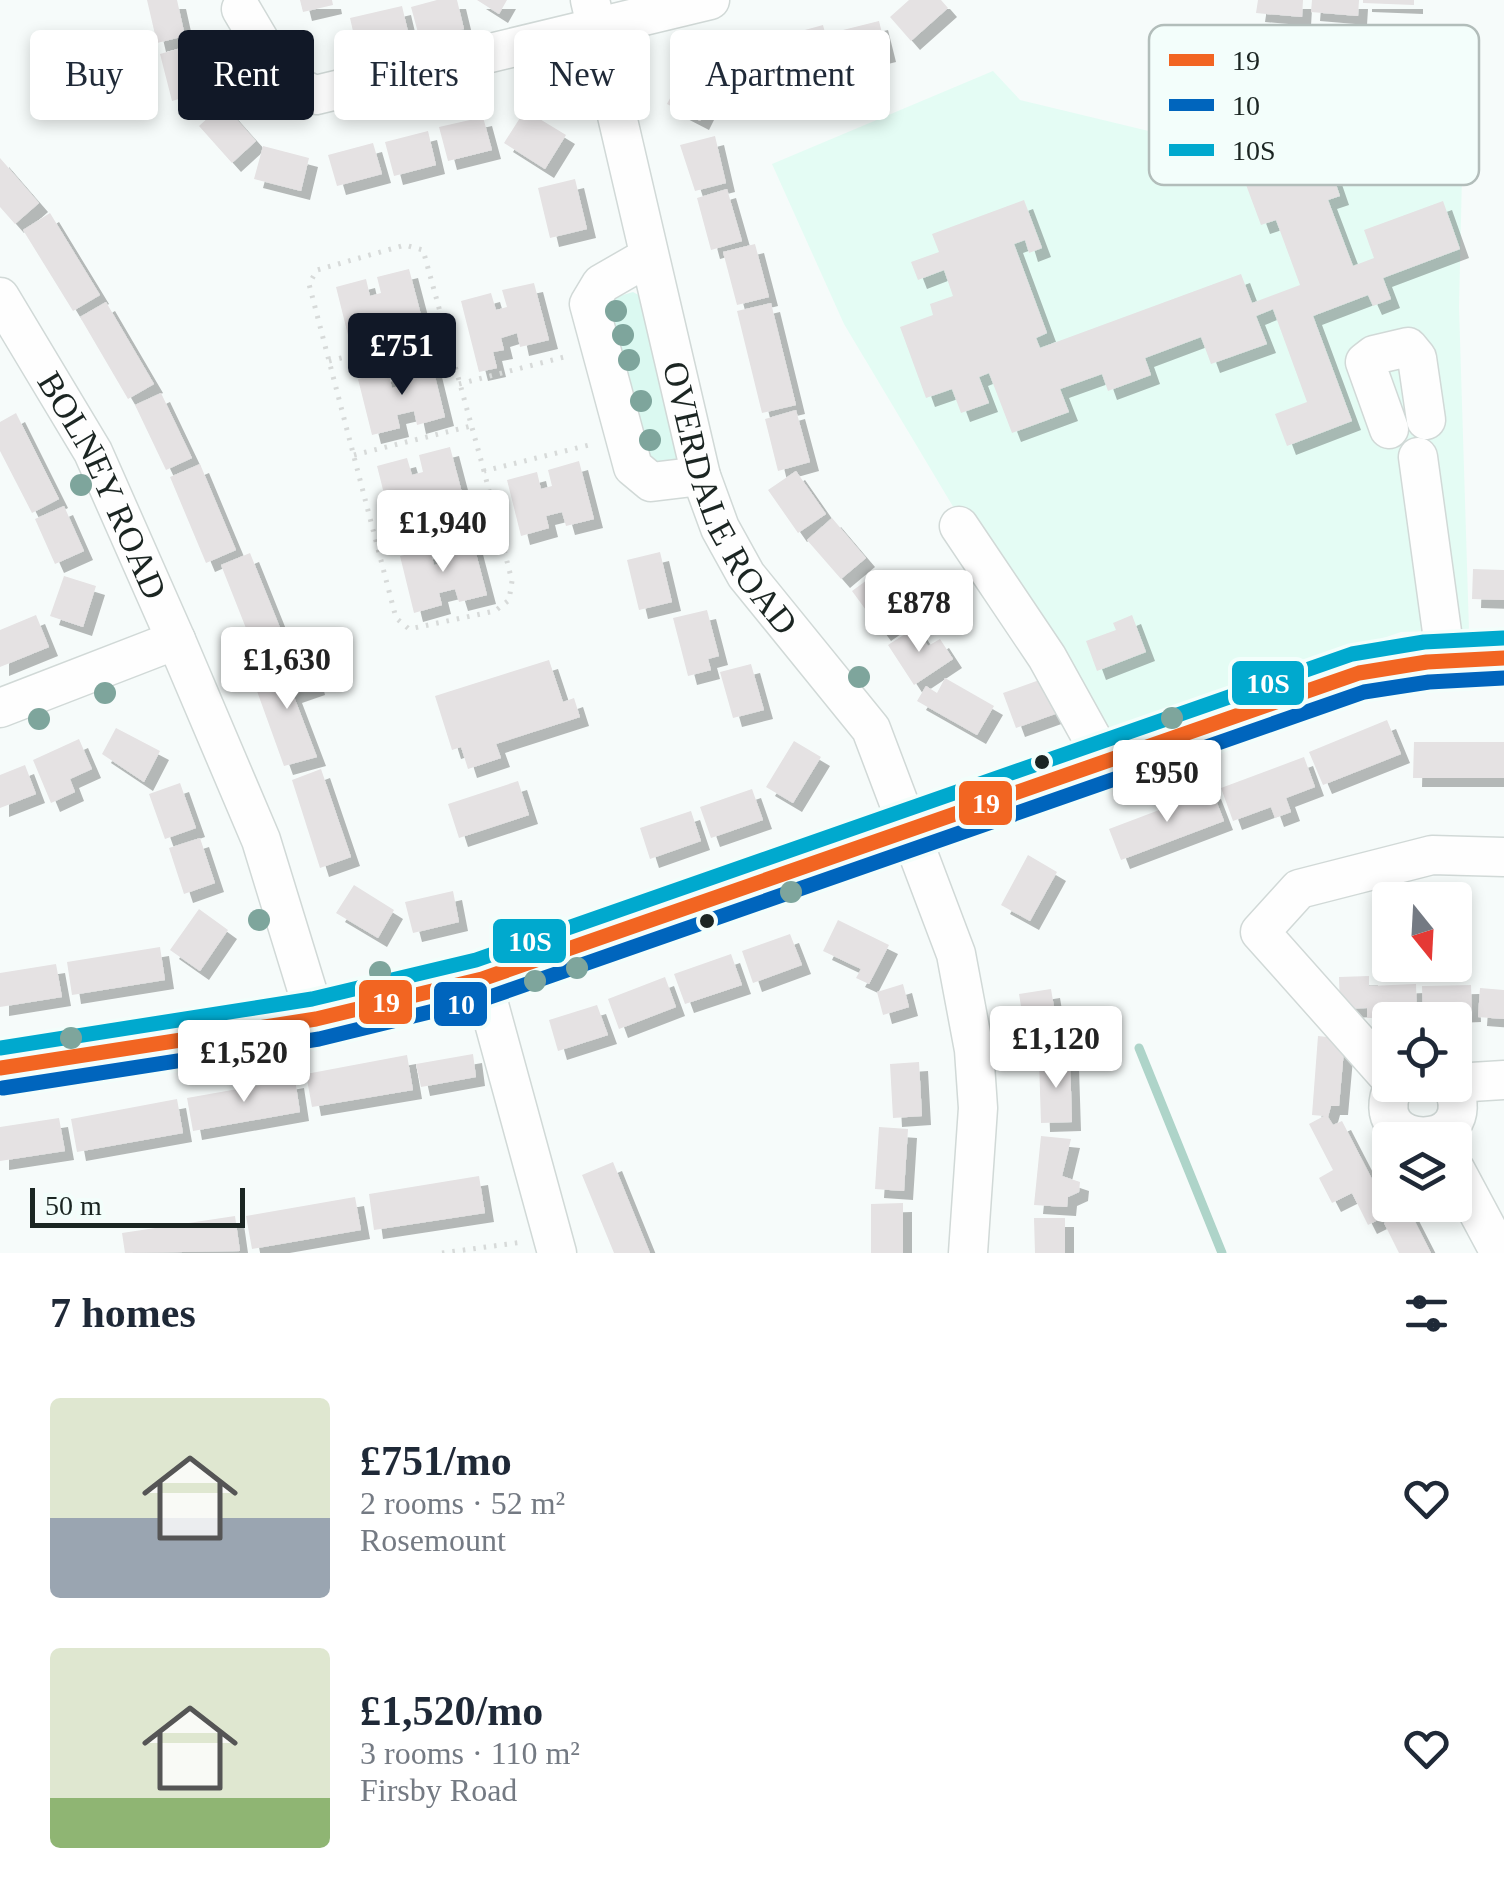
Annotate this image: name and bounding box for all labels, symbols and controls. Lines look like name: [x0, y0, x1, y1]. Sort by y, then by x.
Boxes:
legend: [1149, 25, 1479, 185]
chip: Buy: [30, 30, 158, 120]
chip: Rent: [178, 30, 314, 120]
chip: Filters: [334, 30, 494, 120]
chip: New: [514, 30, 650, 120]
chip: Apartment: [670, 30, 890, 120]
text: 19: [1232, 45, 1260, 76]
text: 10: [1232, 90, 1260, 121]
text: 10S: [1232, 135, 1276, 166]
pin: £751: [343, 313, 461, 398]
text: £751: [370, 327, 434, 363]
street label: OVERDALE ROAD: [655, 358, 806, 642]
street label: BOLNEY ROAD: [30, 365, 175, 605]
pin: £1,940: [362, 490, 524, 575]
text: £1,940: [399, 504, 487, 540]
pin: £878: [860, 570, 978, 655]
text: £878: [887, 584, 951, 620]
pin: £1,630: [206, 627, 368, 712]
text: £1,630: [243, 641, 331, 677]
line badge: 10S: [1230, 659, 1306, 707]
text: 10S: [1246, 668, 1290, 699]
pin: £950: [1108, 740, 1226, 825]
unlabelled marker: [1032, 752, 1052, 772]
text: £950: [1135, 754, 1199, 790]
line badge: 19: [957, 779, 1014, 827]
text: 19: [972, 788, 1000, 819]
north arrow: [1372, 882, 1472, 982]
map controls: [1372, 882, 1472, 1222]
unlabelled marker: [697, 911, 717, 931]
line badge: 10S: [491, 917, 568, 965]
text: 10S: [508, 926, 552, 957]
line badge: 19: [357, 978, 414, 1026]
line badge: 10: [432, 980, 489, 1028]
text: 19: [372, 987, 400, 1018]
text: 10: [447, 989, 475, 1020]
button: locate: [1372, 1002, 1472, 1102]
pin: £1,120: [975, 1006, 1137, 1091]
pin: £1,520: [163, 1020, 325, 1105]
text: £1,120: [1012, 1020, 1100, 1056]
text: £1,520: [200, 1034, 288, 1070]
button: layers: [1372, 1122, 1472, 1222]
scale bar: [30, 1183, 245, 1228]
text: 50 m: [45, 1190, 102, 1221]
icon: filters: [1399, 1286, 1454, 1341]
text: 7 homes: [50, 1290, 196, 1336]
icon: home: [130, 1438, 250, 1558]
text: £751/mo: [360, 1438, 512, 1484]
icon: heart: [1399, 1471, 1454, 1526]
text: 2 rooms · 52 m²: [360, 1485, 565, 1521]
text: Rosemount: [360, 1522, 506, 1558]
icon: home: [130, 1688, 250, 1808]
text: £1,520/mo: [360, 1688, 543, 1734]
icon: heart: [1399, 1721, 1454, 1776]
text: 3 rooms · 110 m²: [360, 1735, 580, 1771]
text: Firsby Road: [360, 1772, 517, 1808]

